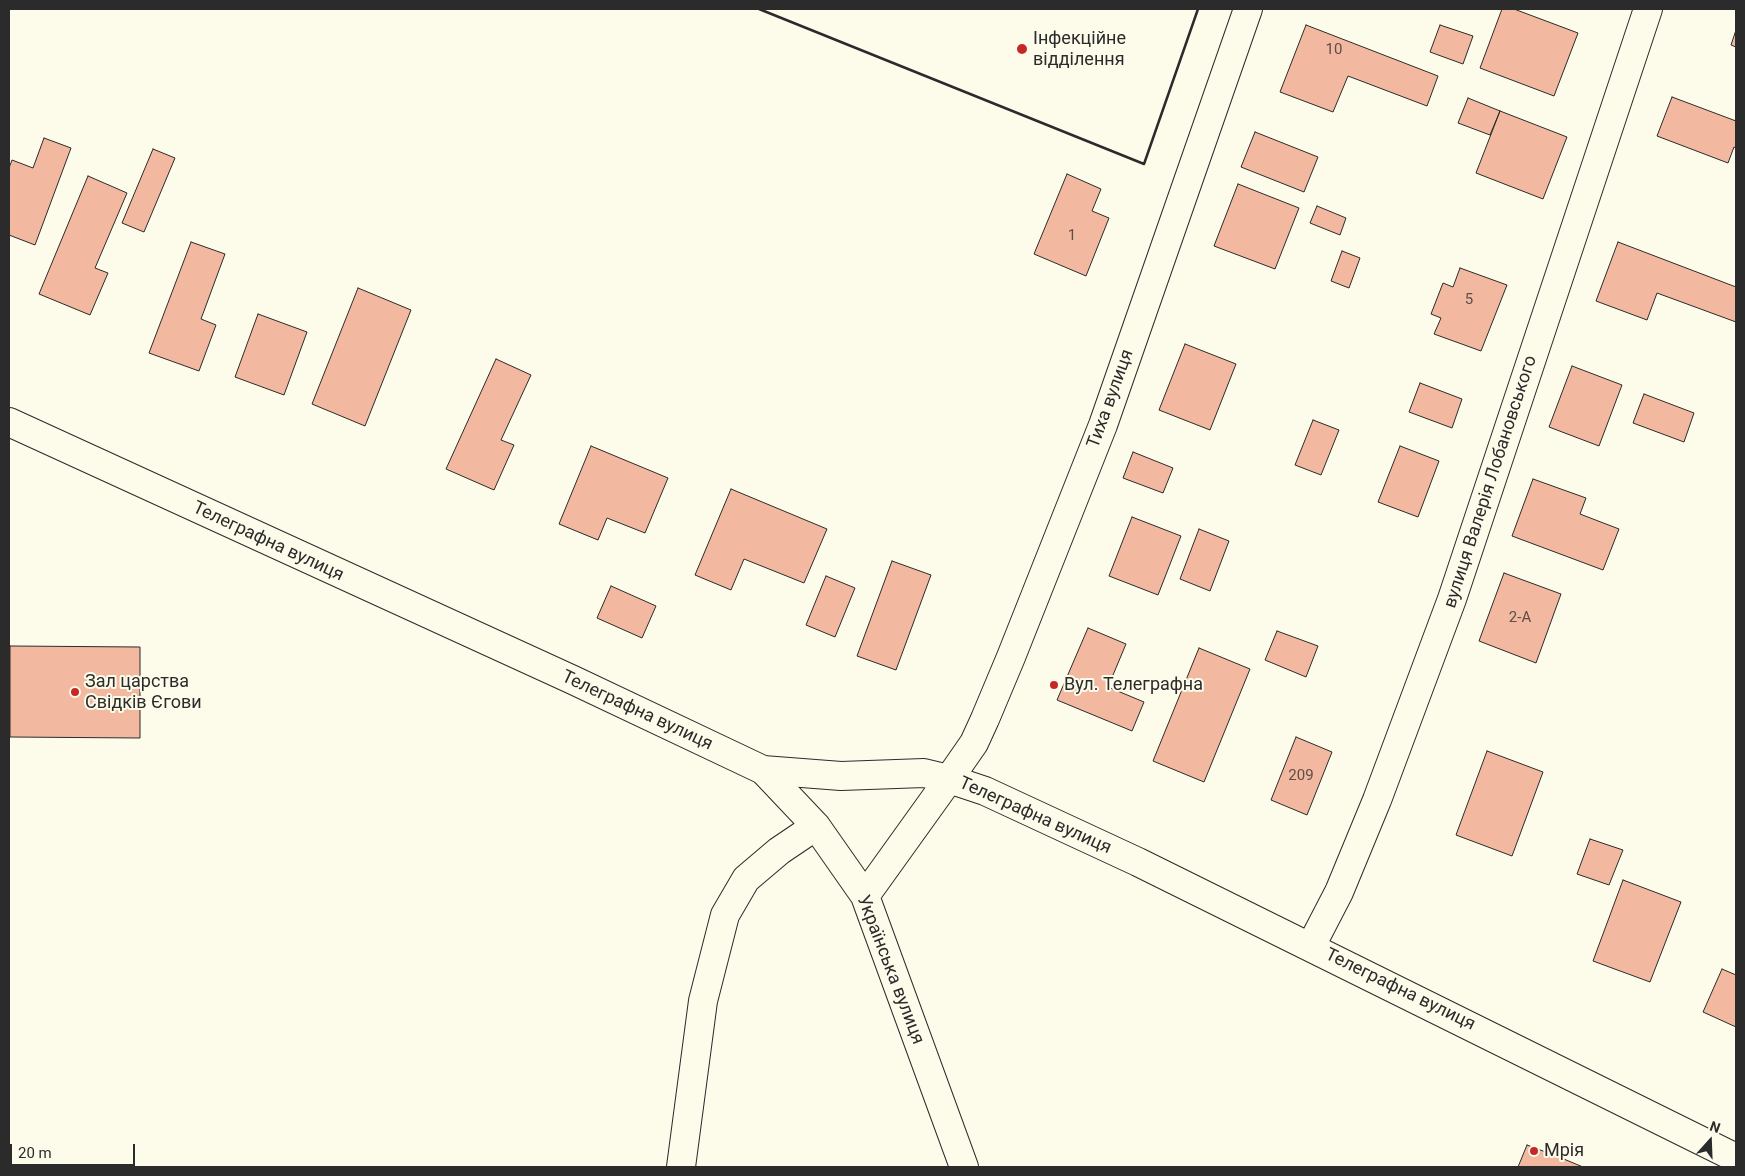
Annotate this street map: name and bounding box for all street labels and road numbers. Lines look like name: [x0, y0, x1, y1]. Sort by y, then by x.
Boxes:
street label: Тиха вулиця: [1083, 347, 1139, 451]
street label: вулиця Валерія Лобановського: [1440, 353, 1542, 611]
street label: Телеграфна вулиця: [189, 497, 347, 587]
street label: Телеграфна вулиця: [558, 666, 716, 756]
street label: Телеграфна вулиця: [956, 773, 1114, 859]
street label: Українська вулиця: [852, 892, 928, 1048]
street label: Телеграфна вулиця: [1321, 944, 1479, 1036]

